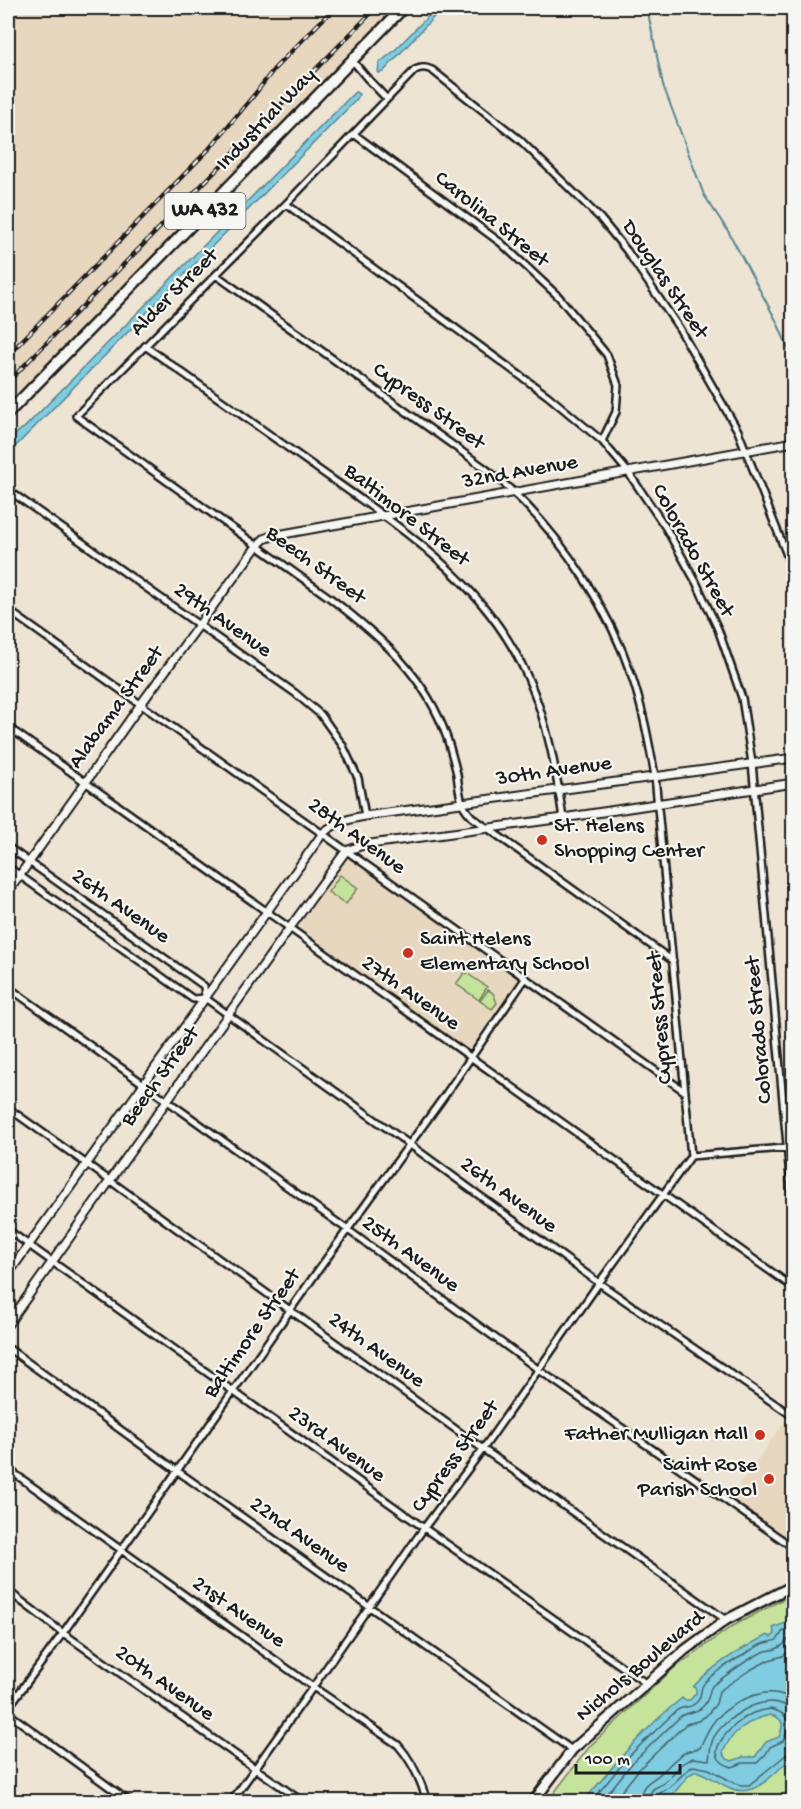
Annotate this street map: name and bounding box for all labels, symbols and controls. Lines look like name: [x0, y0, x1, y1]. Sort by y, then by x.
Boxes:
street label: Industrial Way: [212, 63, 323, 177]
street label: Carolina Street: [429, 166, 555, 275]
road number: WA 432: [164, 193, 246, 229]
street label: Douglas Street: [614, 214, 714, 346]
street label: Alder Street: [126, 242, 226, 342]
street label: Cypress Street: [367, 357, 491, 458]
street label: 32nd Avenue: [459, 450, 580, 496]
street label: Baltimore Street: [337, 458, 476, 574]
street label: Colorado Street: [645, 480, 740, 624]
street label: Beech Street: [259, 520, 372, 612]
street label: 29th Avenue: [168, 578, 277, 665]
street label: Alabama Street: [64, 640, 171, 775]
street label: 30th Avenue: [494, 751, 614, 793]
street label: 28th Avenue: [302, 793, 411, 882]
place label: St. Helens Shopping Center: [554, 814, 706, 865]
marker: St. Helens Shopping Center: [535, 833, 549, 847]
street label: 26th Avenue: [66, 864, 175, 951]
place label: Saint Helens Elementary School: [420, 927, 590, 978]
marker: Saint Helens Elementary School: [401, 946, 415, 960]
street label: Cypress Street: [642, 949, 680, 1085]
street label: 27th Avenue: [356, 951, 465, 1038]
street label: Colorado Street: [740, 953, 779, 1105]
street label: Beech Street: [115, 1020, 207, 1133]
street label: 26th Avenue: [454, 1152, 562, 1240]
street label: 25th Avenue: [356, 1211, 464, 1300]
street label: Baltimore Street: [198, 1263, 308, 1405]
street label: 24th Avenue: [322, 1307, 430, 1395]
street label: Cypress Street: [406, 1394, 507, 1518]
street label: 23rd Avenue: [282, 1401, 390, 1489]
place label: Father Mulligan Hall: [563, 1422, 748, 1448]
marker: Father Mulligan Hall: [753, 1428, 767, 1442]
place label: Saint Rose Parish School: [637, 1453, 758, 1504]
marker: Saint Rose Parish School: [762, 1472, 776, 1486]
street label: 22nd Avenue: [244, 1492, 355, 1580]
street label: 21st Avenue: [186, 1571, 290, 1655]
street label: Nichols Boulevard: [571, 1604, 712, 1728]
street label: 20th Avenue: [109, 1640, 219, 1728]
scale bar: [576, 1737, 680, 1775]
text: 100 m: [584, 1750, 630, 1771]

